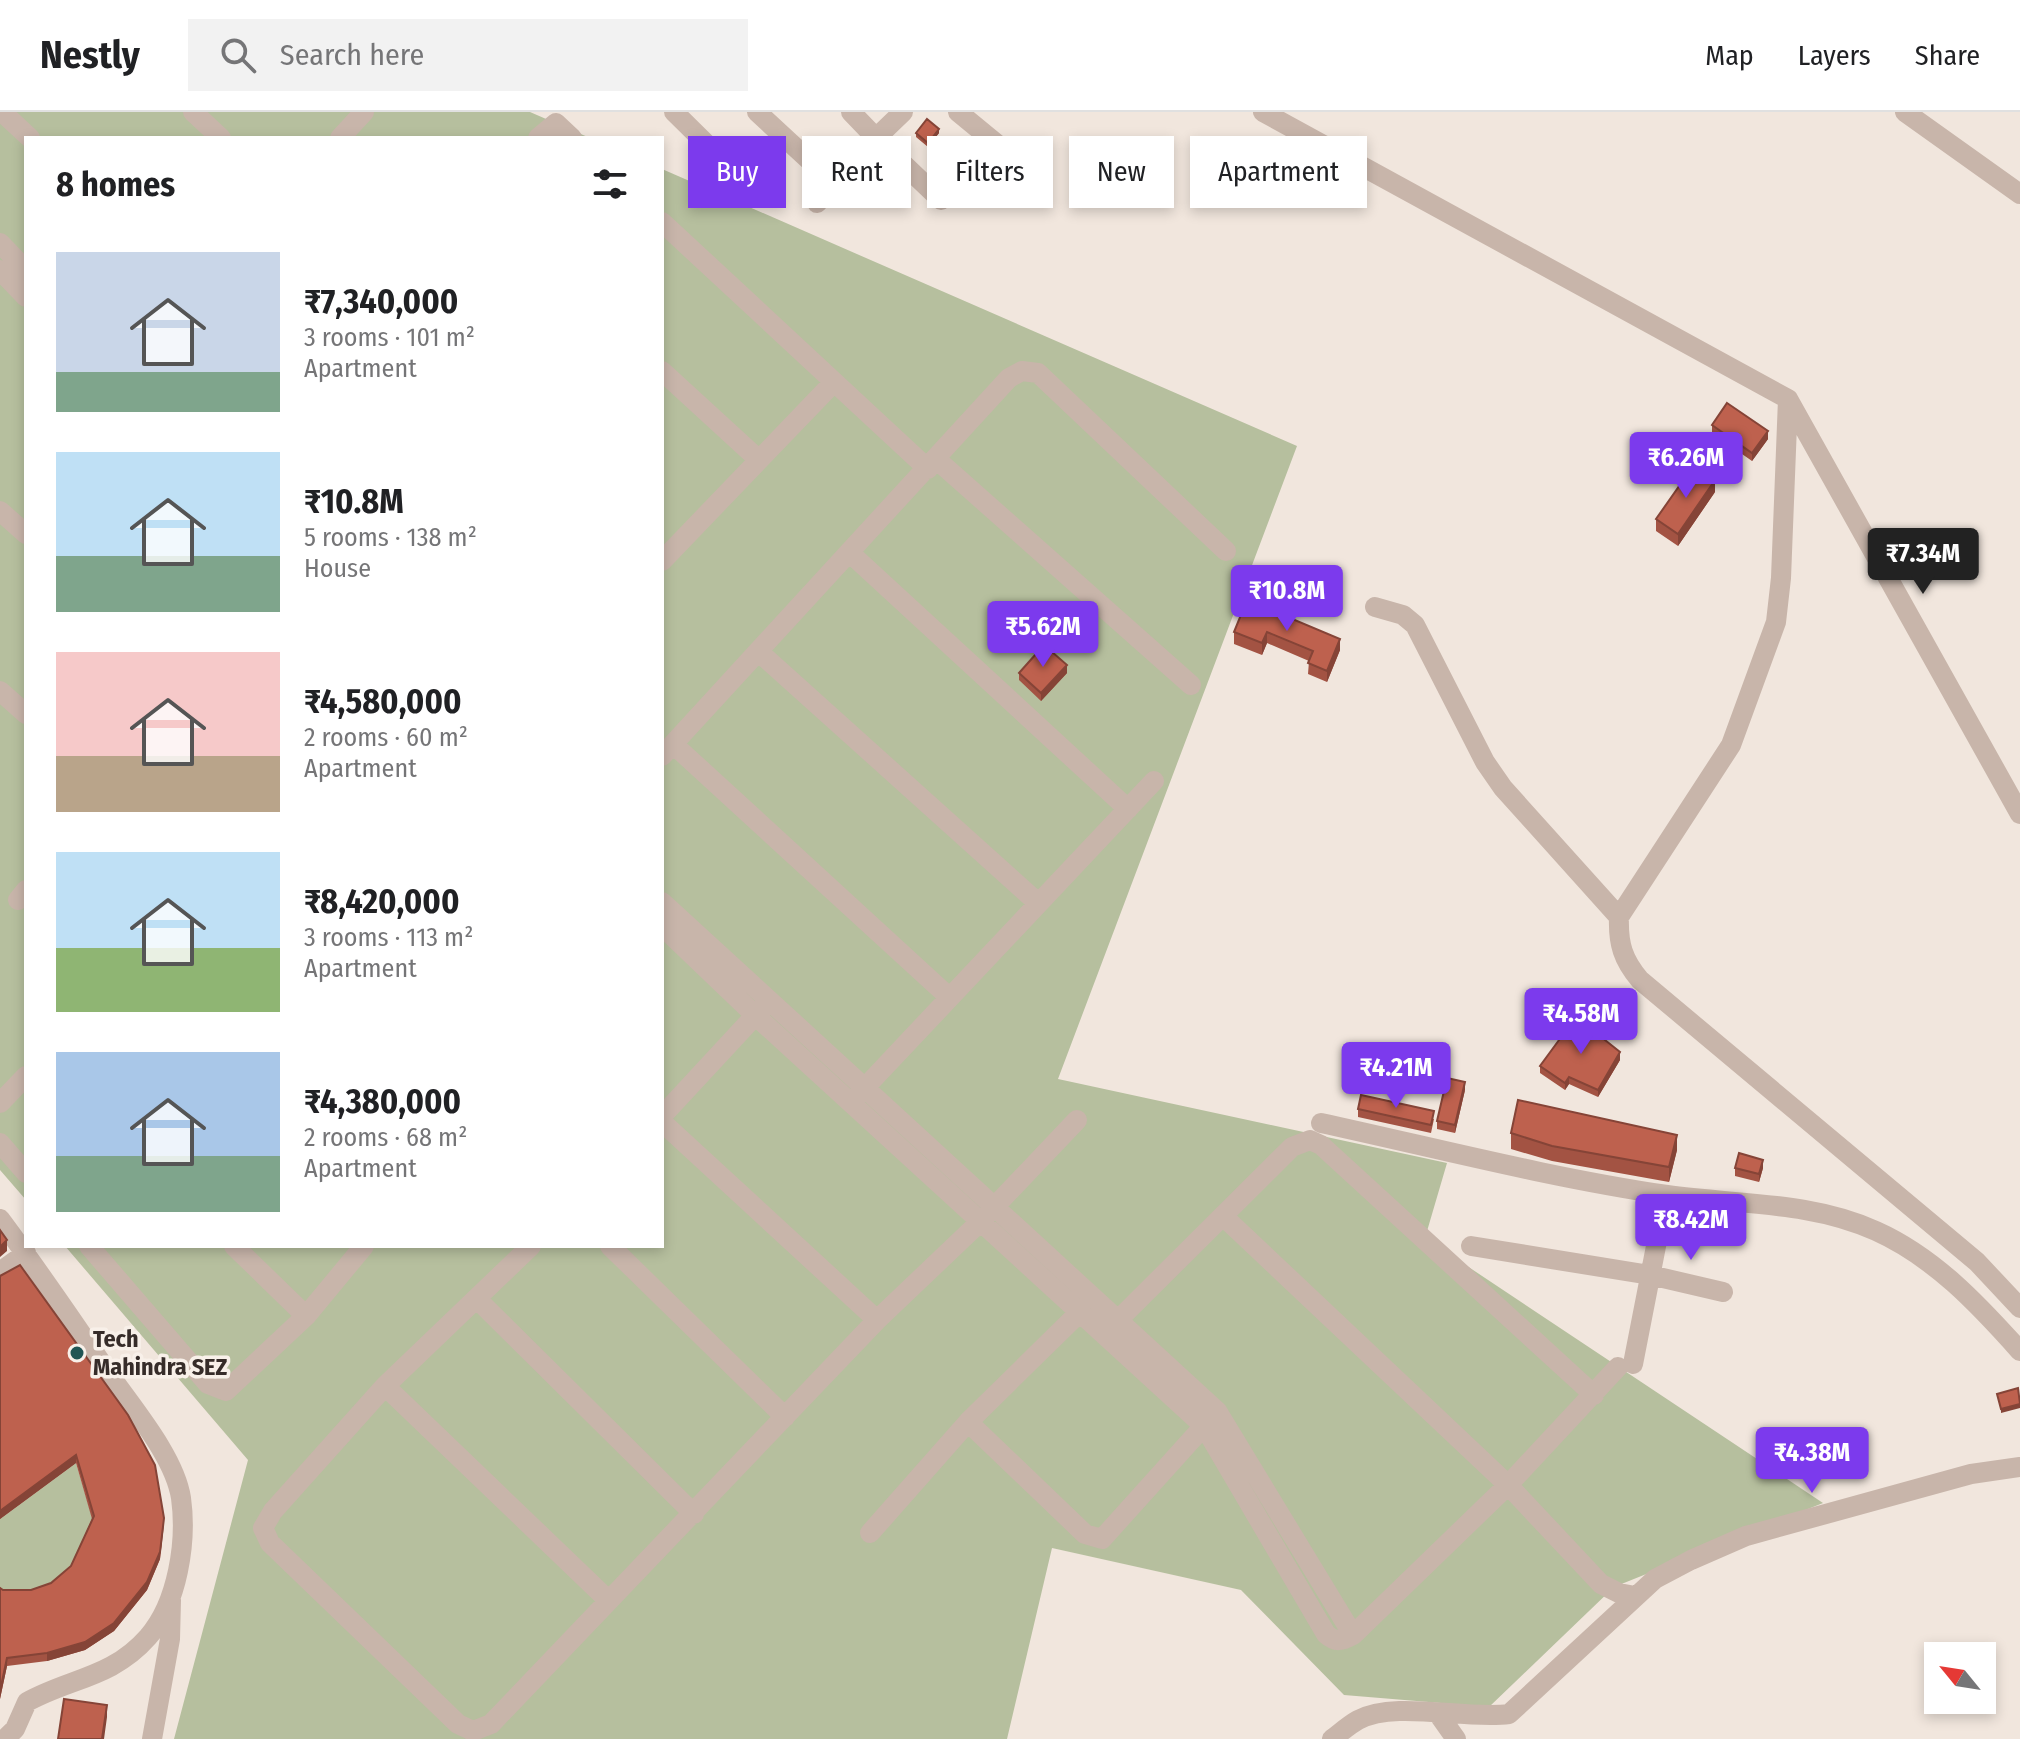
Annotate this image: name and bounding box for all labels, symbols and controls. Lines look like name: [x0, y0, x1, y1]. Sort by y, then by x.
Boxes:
search box: [188, 19, 748, 91]
text: Nestly: [40, 32, 140, 78]
icon: search: [216, 33, 260, 77]
text: Search here: [280, 37, 424, 73]
text: Map: [1705, 39, 1754, 72]
text: Layers: [1798, 39, 1871, 72]
text: Share: [1915, 39, 1980, 72]
chip: Buy: [688, 136, 786, 208]
chip: Rent: [802, 136, 911, 208]
chip: Filters: [927, 136, 1053, 208]
chip: New: [1069, 136, 1174, 208]
chip: Apartment: [1190, 136, 1367, 208]
icon: filters: [588, 162, 632, 206]
text: 8 homes: [56, 164, 175, 205]
text: ₹7,340,000: [304, 281, 458, 322]
icon: home: [120, 284, 216, 380]
text: 3 rooms · 101 m²: [304, 322, 475, 353]
text: Apartment: [304, 353, 417, 384]
pin: ₹6.26M: [1621, 432, 1751, 500]
text: ₹6.26M: [1648, 442, 1724, 473]
text: ₹10.8M: [304, 481, 404, 522]
icon: home: [120, 484, 216, 580]
text: 5 rooms · 138 m²: [304, 522, 477, 553]
pin: ₹7.34M: [1858, 528, 1988, 596]
text: ₹7.34M: [1886, 538, 1960, 569]
text: House: [304, 553, 371, 584]
pin: ₹10.8M: [1222, 565, 1352, 633]
text: ₹10.8M: [1249, 575, 1325, 606]
pin: ₹5.62M: [978, 601, 1108, 669]
text: ₹5.62M: [1005, 611, 1081, 642]
text: ₹4,580,000: [304, 681, 462, 722]
icon: home: [120, 684, 216, 780]
text: 2 rooms · 60 m²: [304, 722, 468, 753]
text: Apartment: [304, 753, 417, 784]
text: ₹8,420,000: [304, 881, 459, 922]
icon: home: [120, 884, 216, 980]
text: 3 rooms · 113 m²: [304, 922, 473, 953]
text: Apartment: [304, 953, 417, 984]
pin: ₹4.58M: [1516, 988, 1646, 1056]
text: ₹4.58M: [1543, 998, 1620, 1029]
pin: ₹4.21M: [1331, 1042, 1461, 1110]
text: ₹4.21M: [1360, 1052, 1432, 1083]
text: ₹4,380,000: [304, 1081, 461, 1122]
icon: home: [120, 1084, 216, 1180]
text: 2 rooms · 68 m²: [304, 1122, 467, 1153]
text: Apartment: [304, 1153, 417, 1184]
pin: ₹8.42M: [1626, 1194, 1756, 1262]
text: ₹8.42M: [1653, 1204, 1729, 1235]
place label: Tech Mahindra SEZ: [93, 1325, 227, 1381]
marker: Tech Mahindra SEZ: [68, 1344, 86, 1362]
pin: ₹4.38M: [1747, 1427, 1877, 1495]
text: ₹4.38M: [1774, 1437, 1850, 1468]
north arrow: [1924, 1642, 1996, 1714]
map controls: [1924, 1642, 1996, 1714]

